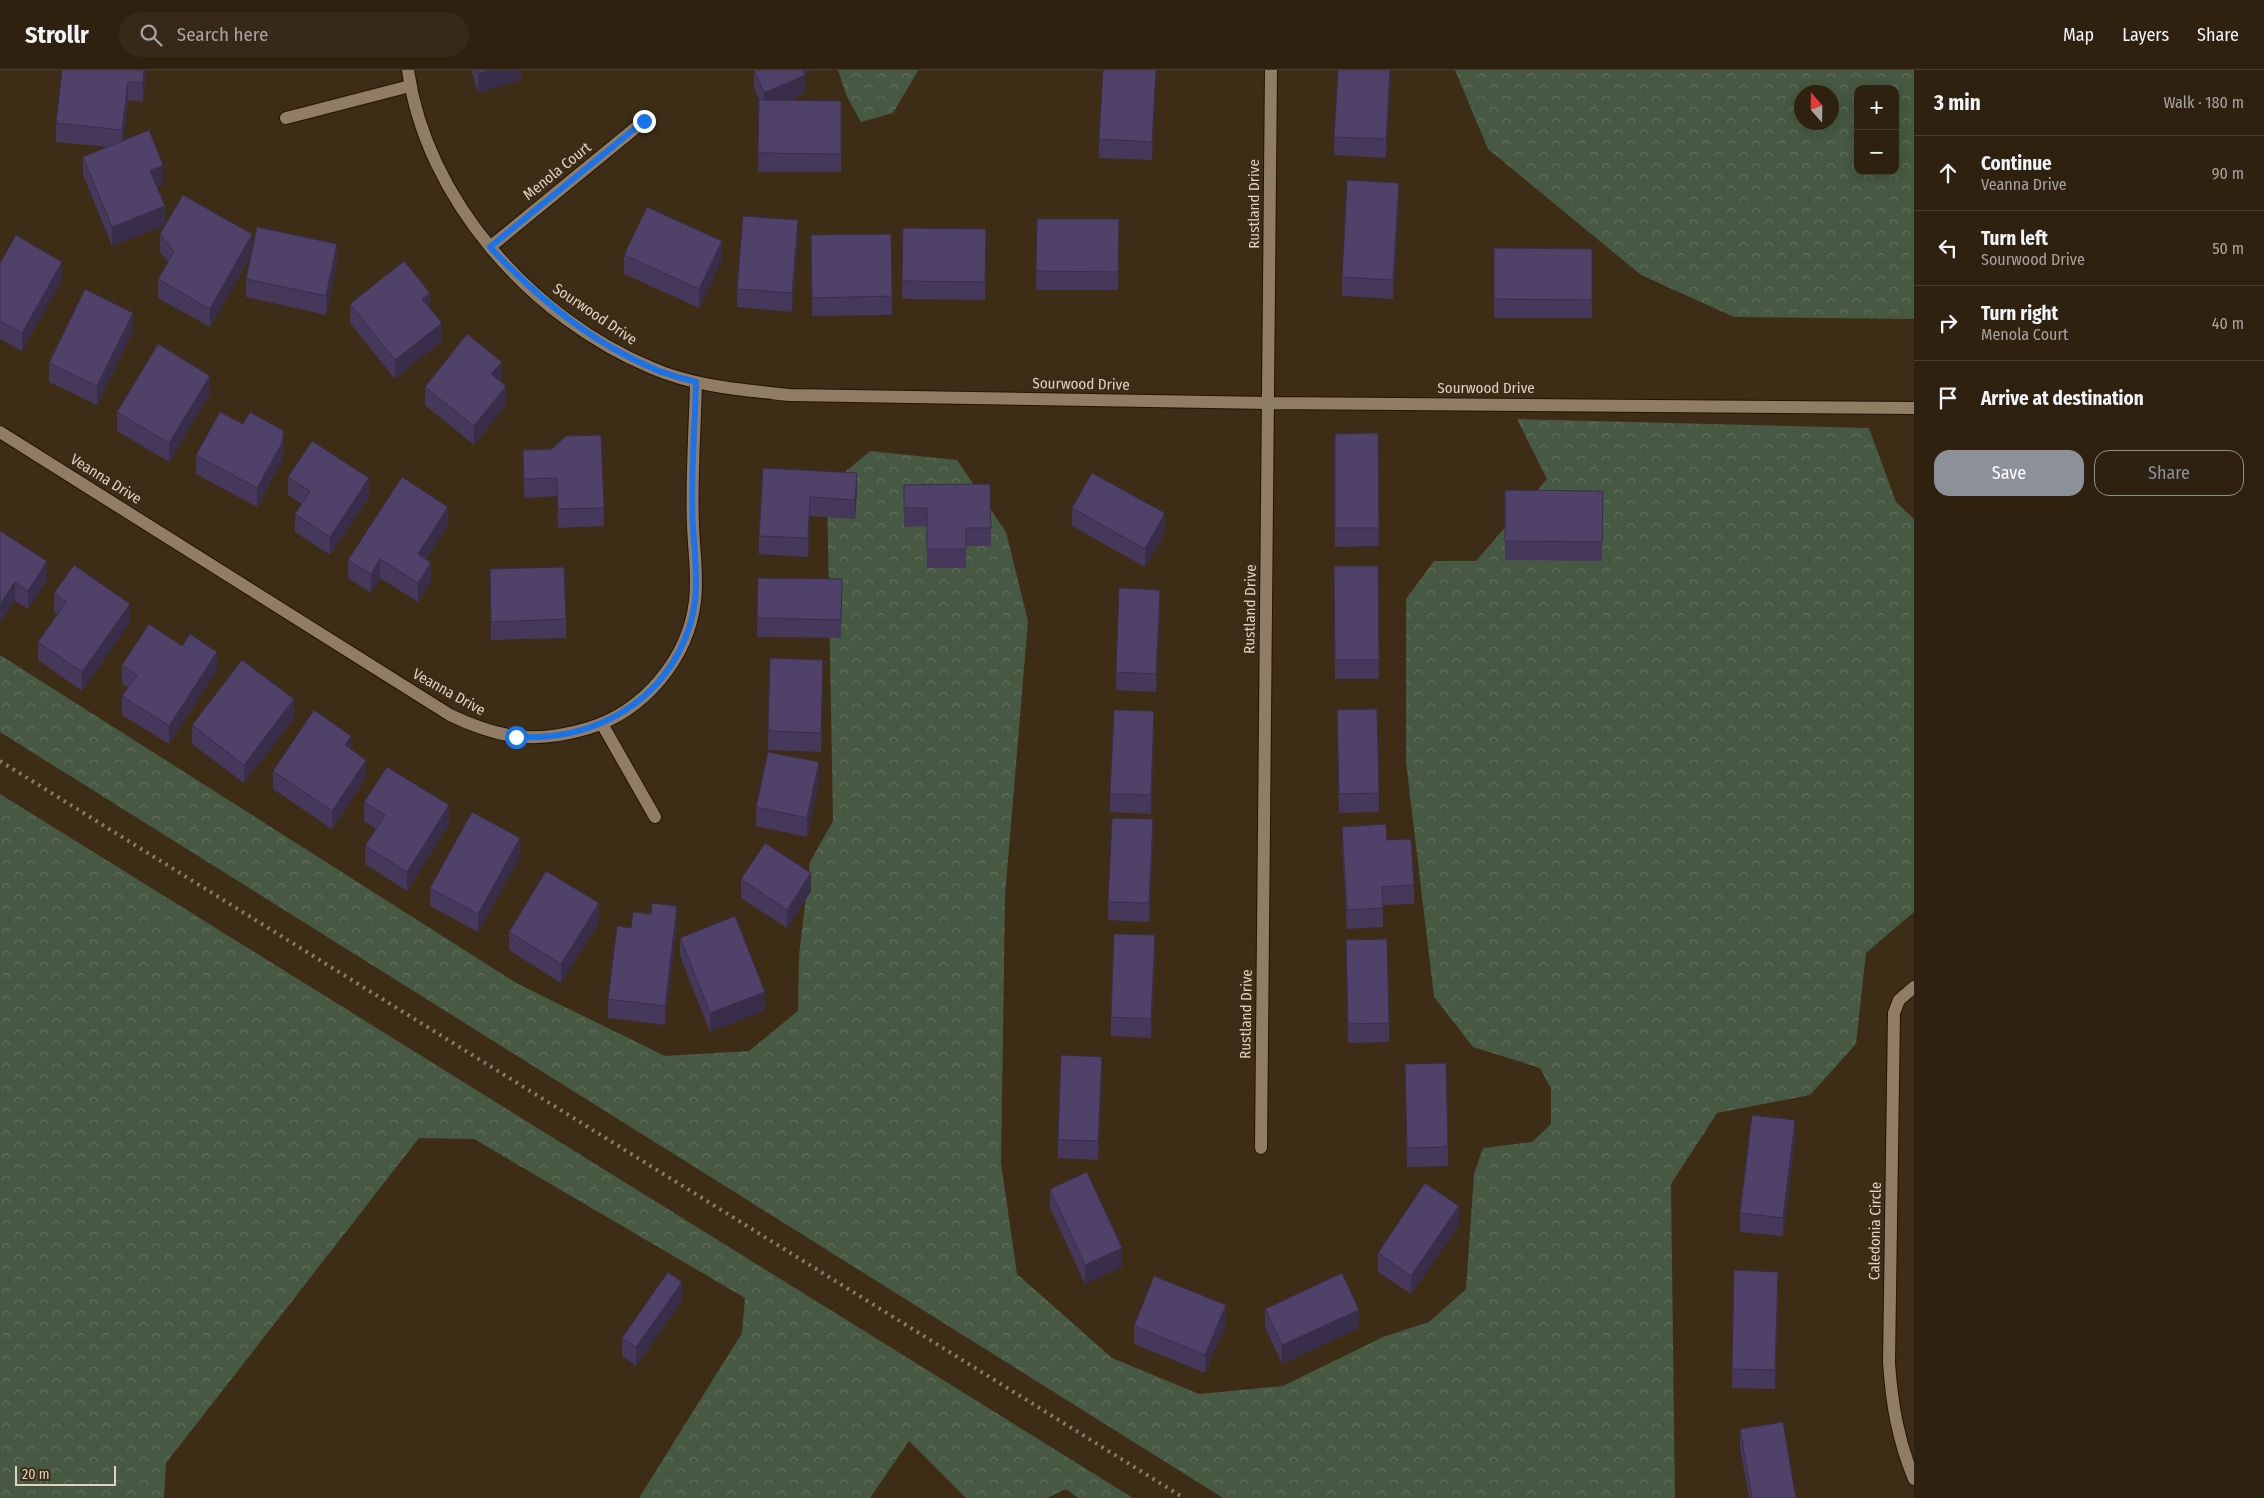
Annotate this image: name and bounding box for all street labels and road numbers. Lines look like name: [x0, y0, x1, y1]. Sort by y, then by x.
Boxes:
street label: Menola Court: [520, 138, 595, 204]
street label: Rustland Drive: [1245, 159, 1263, 249]
street label: Sourwood Drive: [550, 279, 640, 349]
street label: Sourwood Drive: [1032, 374, 1130, 394]
street label: Sourwood Drive: [1437, 379, 1535, 397]
street label: Veanna Drive: [67, 450, 145, 508]
street label: Rustland Drive: [1240, 564, 1260, 654]
street label: Veanna Drive: [410, 665, 488, 719]
street label: Rustland Drive: [1236, 969, 1256, 1059]
street label: Caledonia Circle: [1865, 1182, 1885, 1280]

